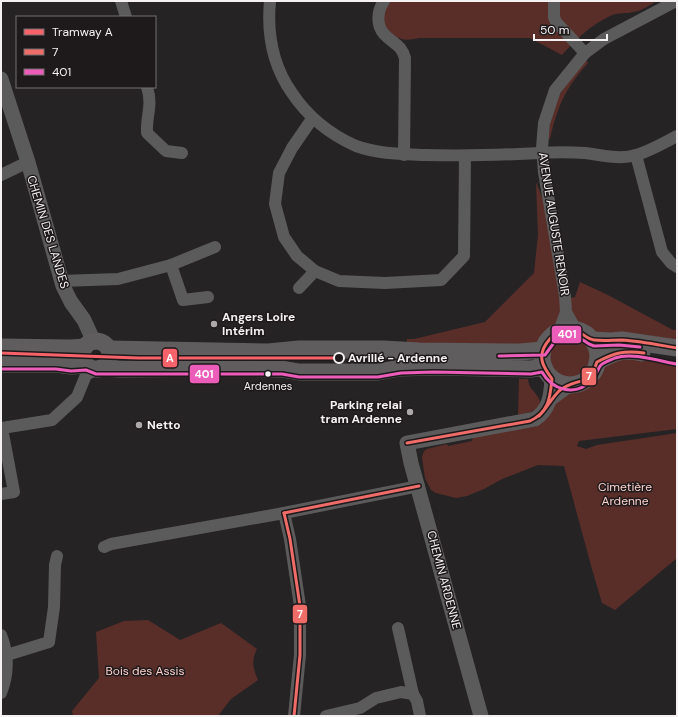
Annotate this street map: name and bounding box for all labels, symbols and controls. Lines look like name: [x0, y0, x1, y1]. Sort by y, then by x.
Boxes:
legend: [16, 16, 156, 88]
scale bar: [534, 16, 607, 42]
text: 50 m: [540, 22, 569, 38]
text: Tramway A: [52, 24, 113, 40]
text: 7: [52, 44, 58, 60]
text: 401: [52, 64, 71, 80]
street label: AVENUE AUGUSTE RENOIR: [535, 151, 573, 297]
street label: CHEMIN DES LANDES: [23, 173, 73, 291]
place label: Angers Loire Intérim: [222, 309, 295, 339]
marker: Angers Loire Intérim: [209, 319, 219, 329]
line badge: 401: [551, 325, 582, 344]
text: 401: [558, 327, 576, 341]
line badge: A: [162, 348, 178, 368]
place label: Avrillé - Ardenne: [348, 350, 447, 366]
text: A: [166, 351, 174, 365]
marker: Avrillé - Ardenne: [333, 352, 345, 364]
line badge: 401: [189, 364, 220, 384]
text: 401: [195, 367, 213, 381]
line badge: 7: [581, 367, 597, 386]
marker: Ardennes: [263, 369, 273, 379]
text: 7: [586, 369, 592, 383]
place label: Ardennes: [244, 379, 292, 393]
place label: Parking relai tram Ardenne: [320, 397, 402, 427]
marker: Parking relai tram Ardenne: [405, 407, 415, 417]
place label: Netto: [147, 417, 180, 433]
marker: Netto: [134, 420, 144, 430]
park label: Cimetière Ardenne: [598, 479, 652, 509]
street label: CHEMIN ARDENNE: [423, 529, 465, 631]
line badge: 7: [292, 604, 308, 624]
text: 7: [297, 607, 303, 621]
park label: Bois des Assis: [106, 663, 184, 679]

